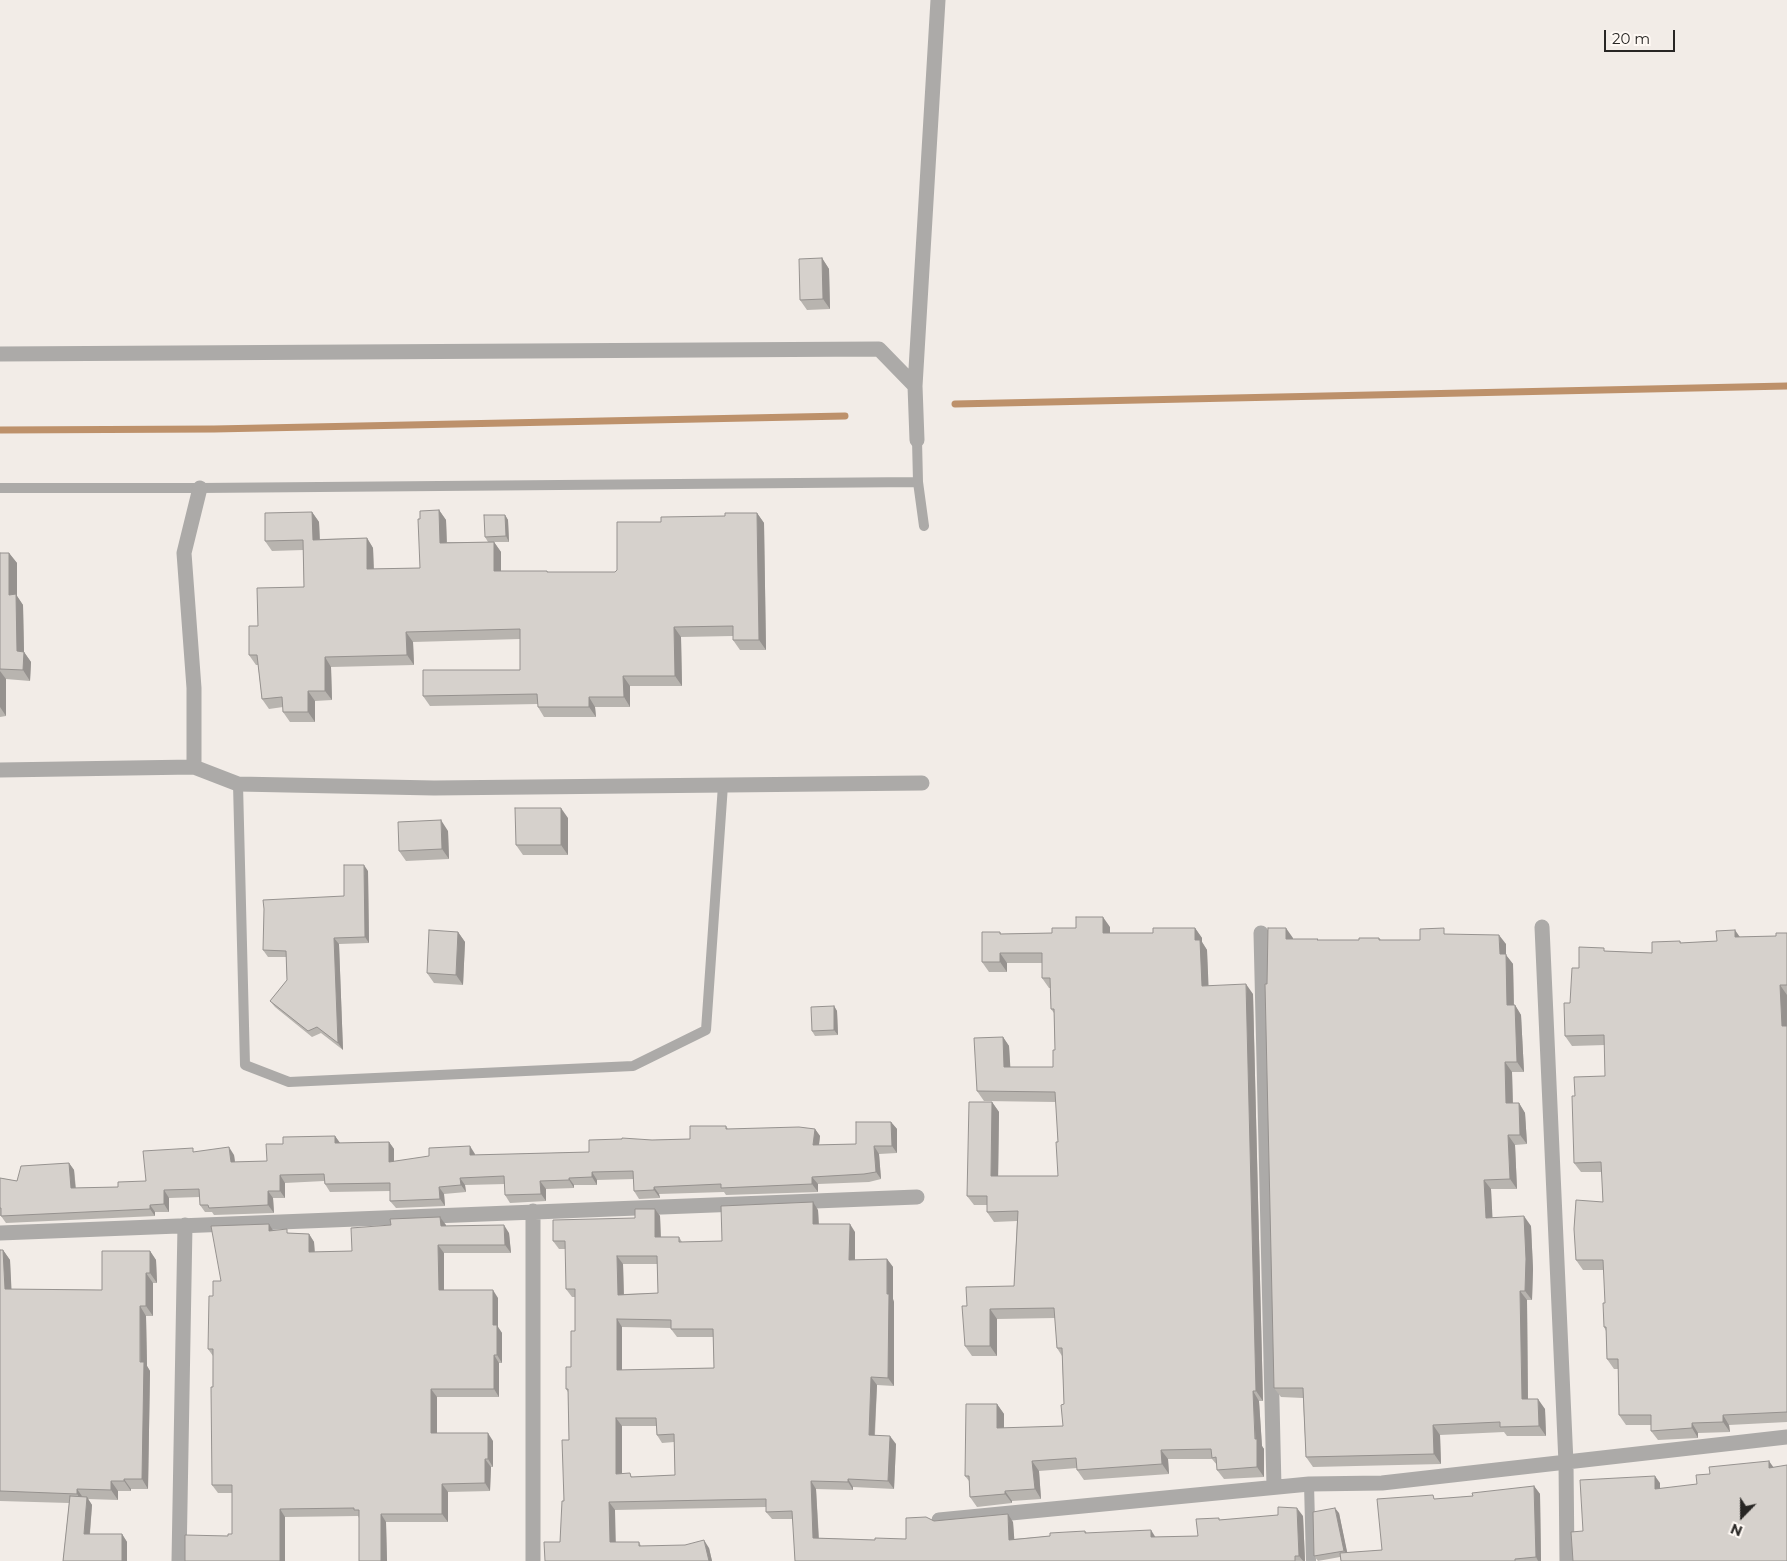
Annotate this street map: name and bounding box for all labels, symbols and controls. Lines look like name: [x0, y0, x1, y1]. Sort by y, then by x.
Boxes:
scale bar: [1607, 20, 1678, 52]
text: 20 m: [1612, 29, 1650, 48]
north arrow: [1717, 1491, 1767, 1541]
text: N: [1728, 1519, 1745, 1540]

